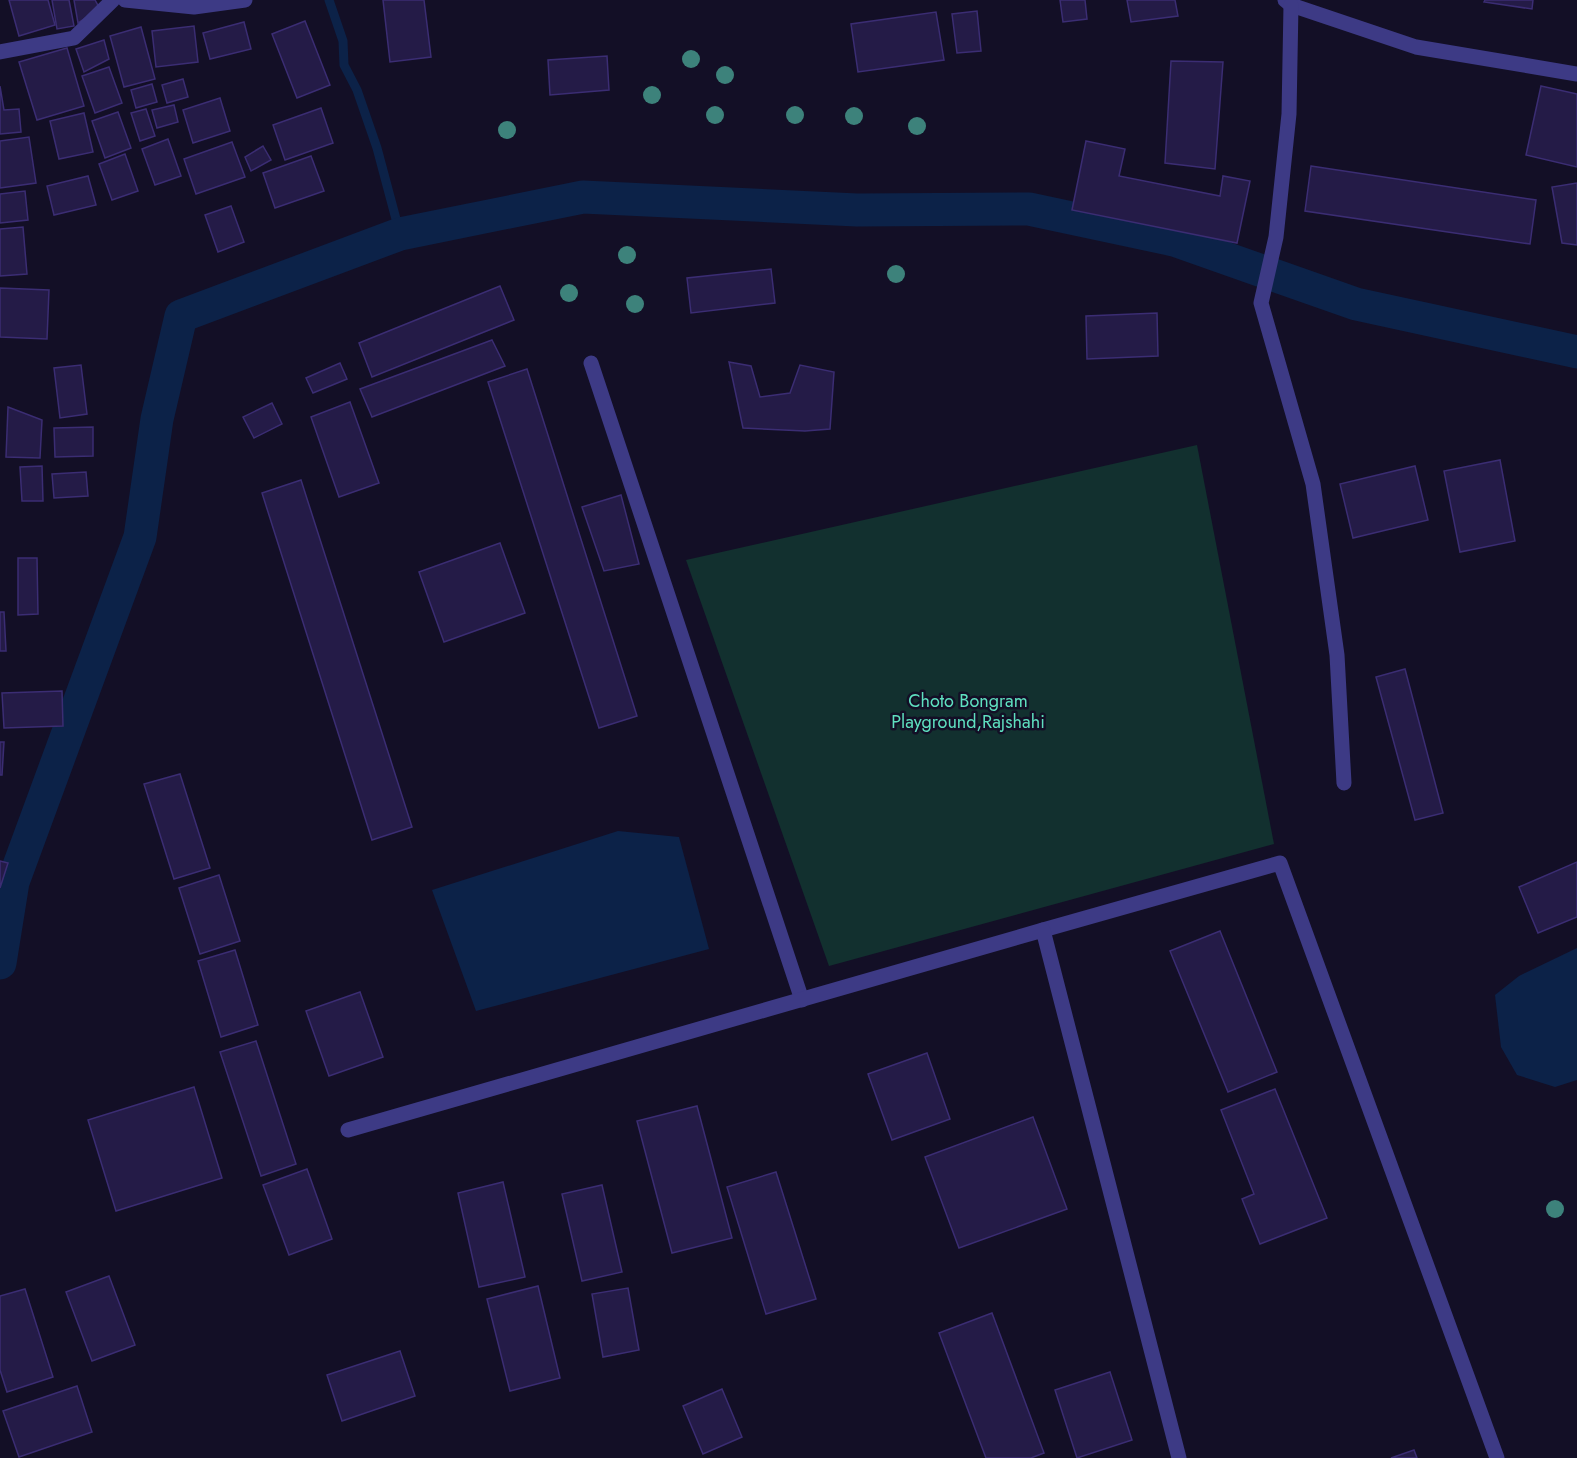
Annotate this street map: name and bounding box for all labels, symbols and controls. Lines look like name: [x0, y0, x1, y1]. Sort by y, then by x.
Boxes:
park label: Choto Bongram Playground,Rajshahi: [891, 688, 1045, 735]

